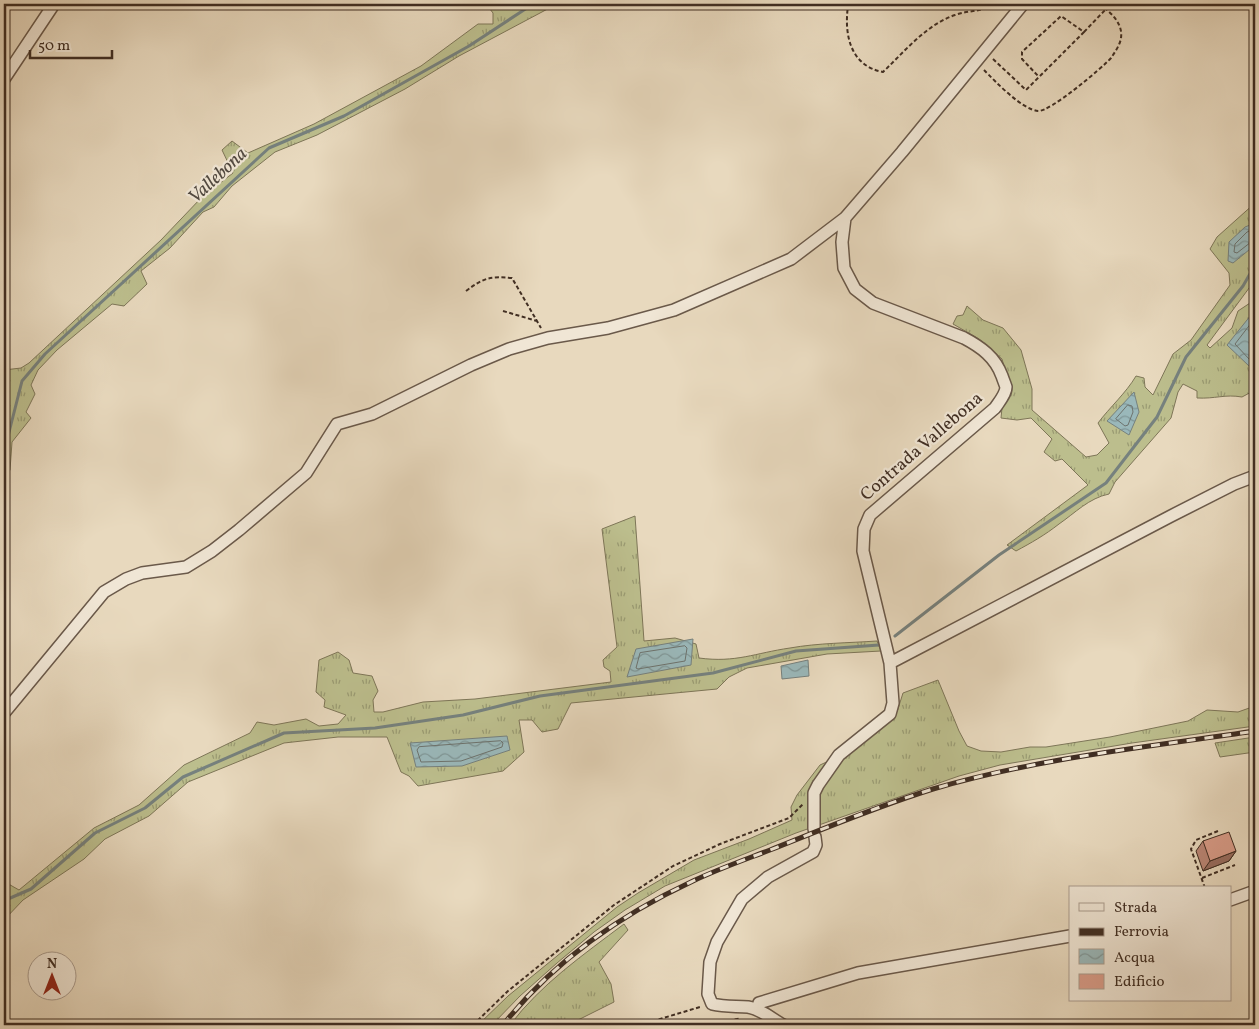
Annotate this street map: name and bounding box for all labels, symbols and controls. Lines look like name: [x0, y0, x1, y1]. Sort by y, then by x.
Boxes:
scale bar: [30, 28, 112, 60]
text: 50 m: [38, 36, 70, 57]
water label: Vallebona: [183, 142, 253, 210]
street label: Contrada Vallebona: [855, 387, 989, 507]
legend: [1069, 886, 1232, 1002]
text: Strada: [1114, 898, 1157, 919]
text: Ferrovia: [1114, 922, 1169, 943]
text: Acqua: [1114, 948, 1155, 969]
north arrow: [28, 952, 78, 1002]
text: N: [47, 955, 57, 974]
text: Edificio: [1114, 972, 1165, 993]

